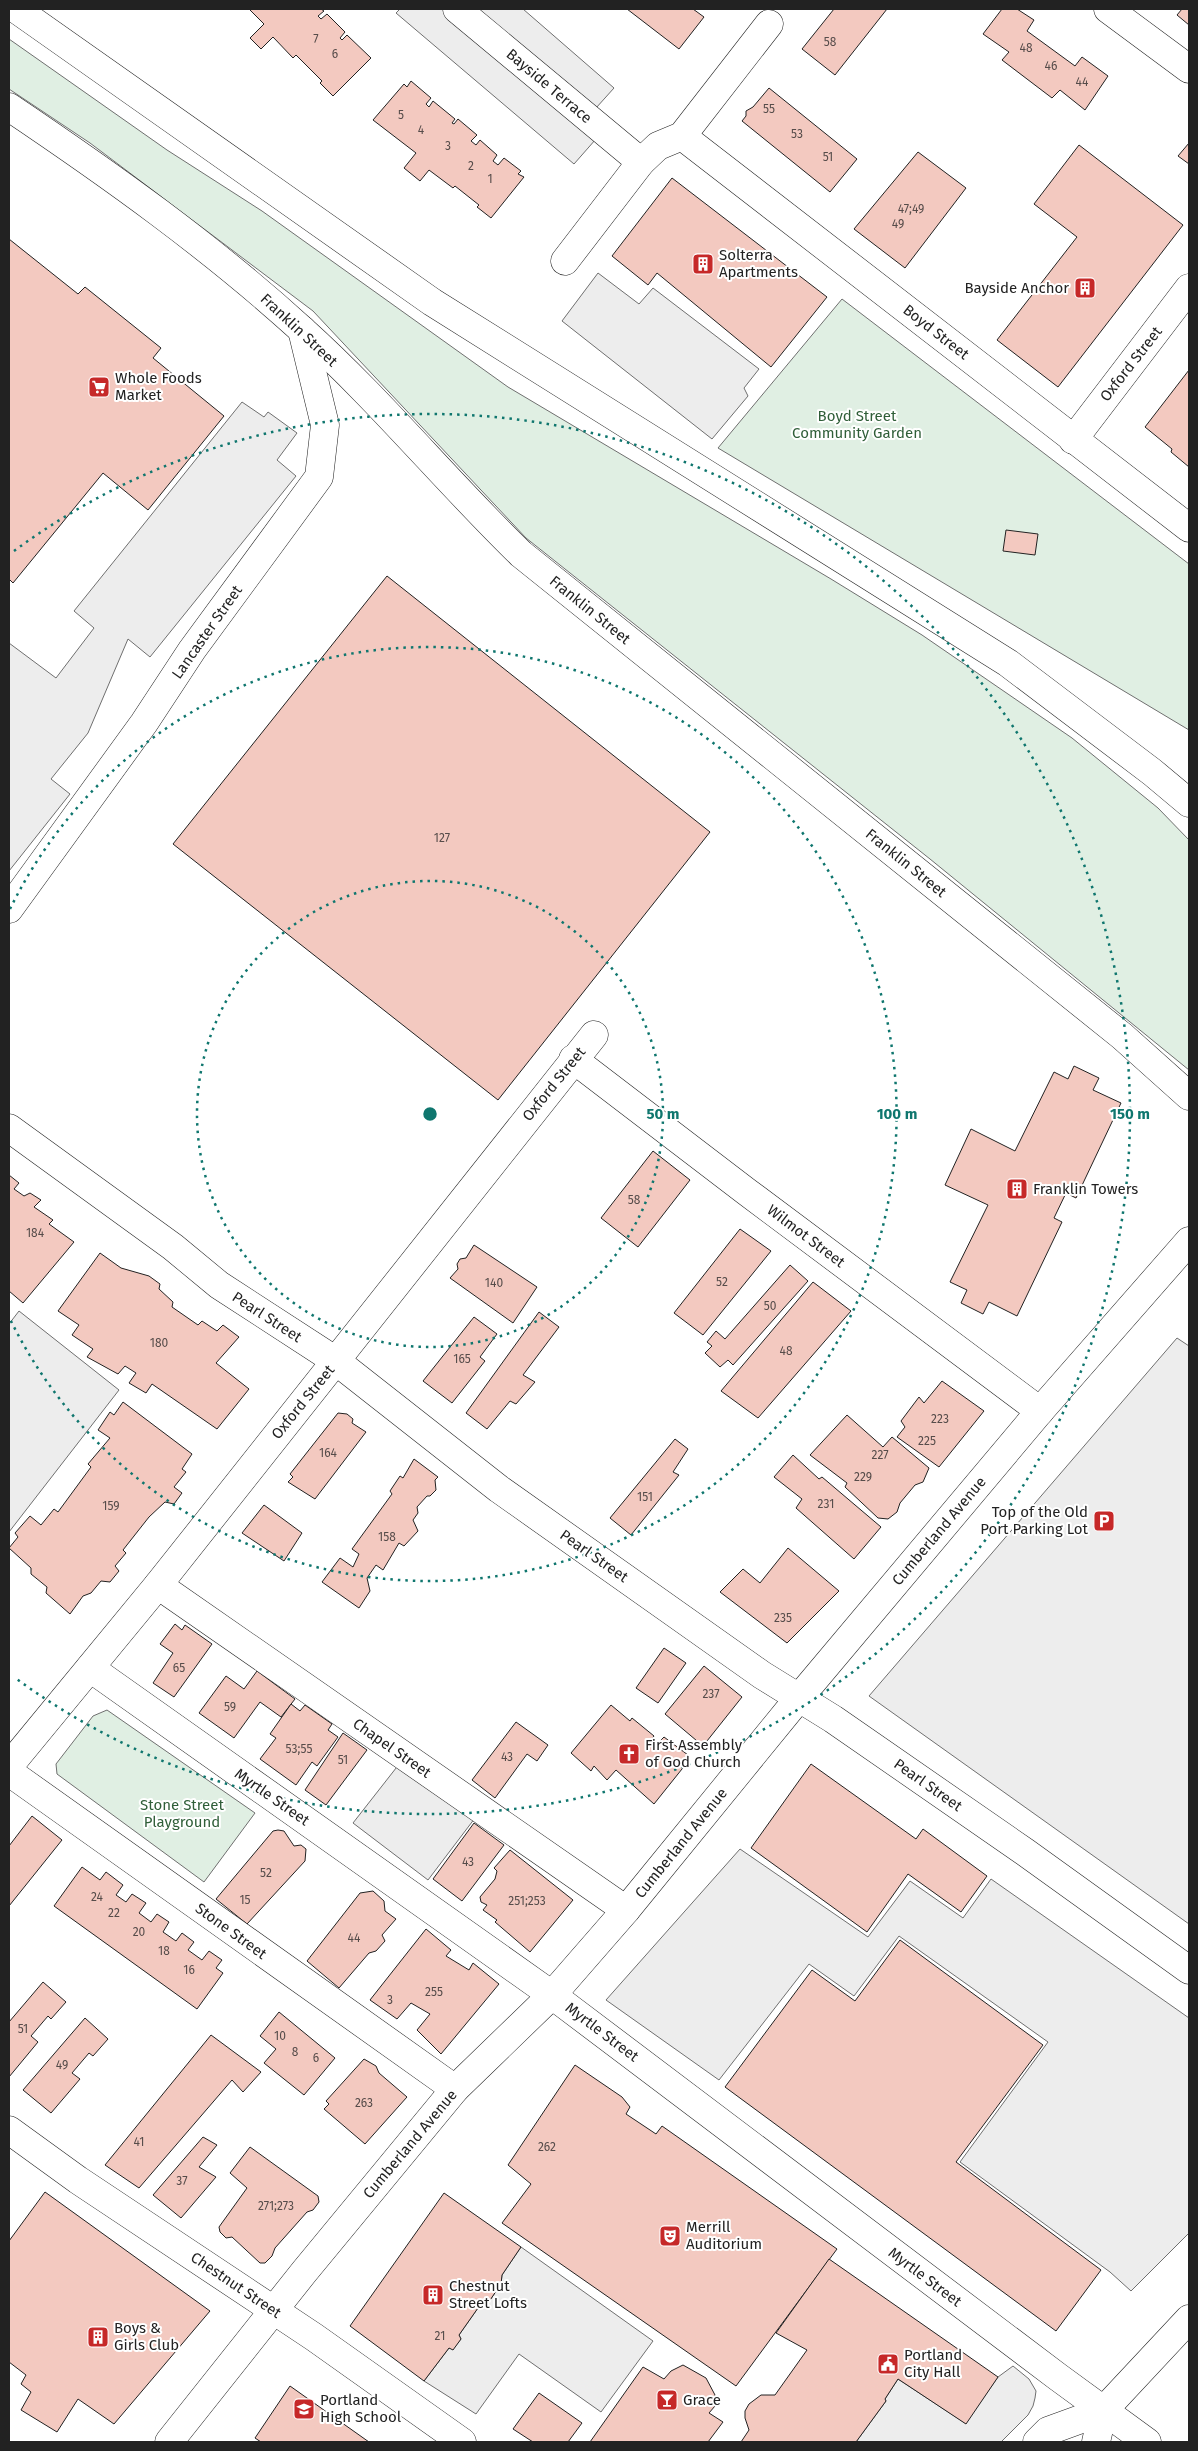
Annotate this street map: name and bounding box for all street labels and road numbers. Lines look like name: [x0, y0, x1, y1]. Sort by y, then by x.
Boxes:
street label: Bayside Terrace: [503, 45, 595, 127]
street label: Franklin Street: [257, 290, 342, 371]
street label: Boyd Street: [899, 301, 973, 364]
street label: Oxford Street: [1096, 322, 1166, 405]
street label: Franklin Street: [546, 572, 635, 648]
street label: Lancaster Street: [168, 581, 246, 682]
street label: Franklin Street: [862, 825, 951, 901]
street label: Oxford Street: [519, 1043, 590, 1125]
street label: Wilmot Street: [764, 1201, 849, 1271]
street label: Pearl Street: [229, 1288, 306, 1346]
street label: Oxford Street: [268, 1361, 339, 1443]
street label: Cumberland Avenue: [888, 1473, 990, 1589]
street label: Pearl Street: [556, 1526, 632, 1586]
street label: Chapel Street: [349, 1714, 435, 1782]
street label: Pearl Street: [890, 1755, 966, 1815]
street label: Myrtle Street: [231, 1765, 313, 1830]
street label: Cumberland Avenue: [631, 1784, 731, 1902]
street label: Stone Street: [192, 1899, 271, 1963]
street label: Myrtle Street: [562, 1999, 643, 2066]
street label: Cumberland Avenue: [359, 2086, 461, 2202]
street label: Myrtle Street: [885, 2244, 966, 2311]
street label: Chestnut Street: [187, 2248, 285, 2322]

